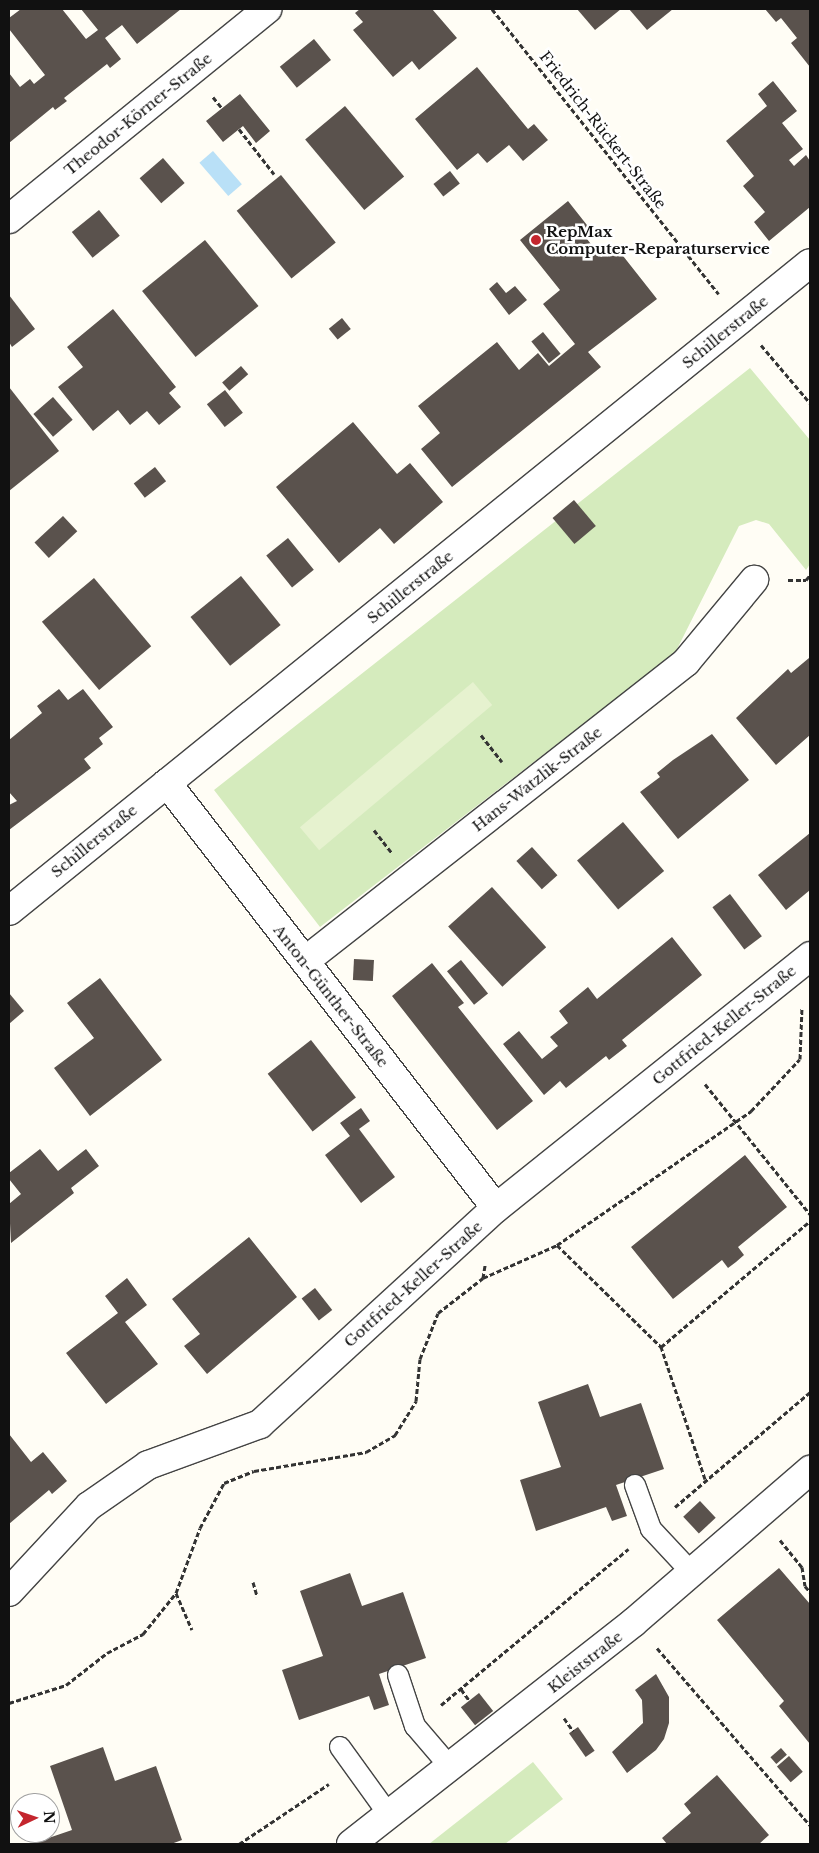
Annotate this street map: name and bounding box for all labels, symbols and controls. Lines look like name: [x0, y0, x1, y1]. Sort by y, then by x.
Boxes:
street label: Friedrich-Rückert-Straße: [536, 48, 670, 212]
street label: Theodor-Körner-Straße: [61, 49, 215, 179]
place label: RepMax Computer-Reparaturservice: [546, 222, 770, 257]
marker: RepMax Computer-Reparaturservice: [530, 234, 542, 246]
street label: Schillerstraße: [678, 292, 772, 372]
street label: Schillerstraße: [363, 547, 457, 627]
street label: Hans-Watzlik-Straße: [469, 723, 605, 835]
street label: Schillerstraße: [47, 801, 141, 881]
street label: Anton-Günther-Straße: [270, 921, 392, 1071]
street label: Gottfried-Keller-Straße: [649, 961, 799, 1089]
street label: Gottfried-Keller-Straße: [340, 1217, 486, 1351]
street label: Kleiststraße: [544, 1627, 626, 1697]
north arrow: [10, 1793, 60, 1843]
text: N: [40, 1810, 58, 1824]

